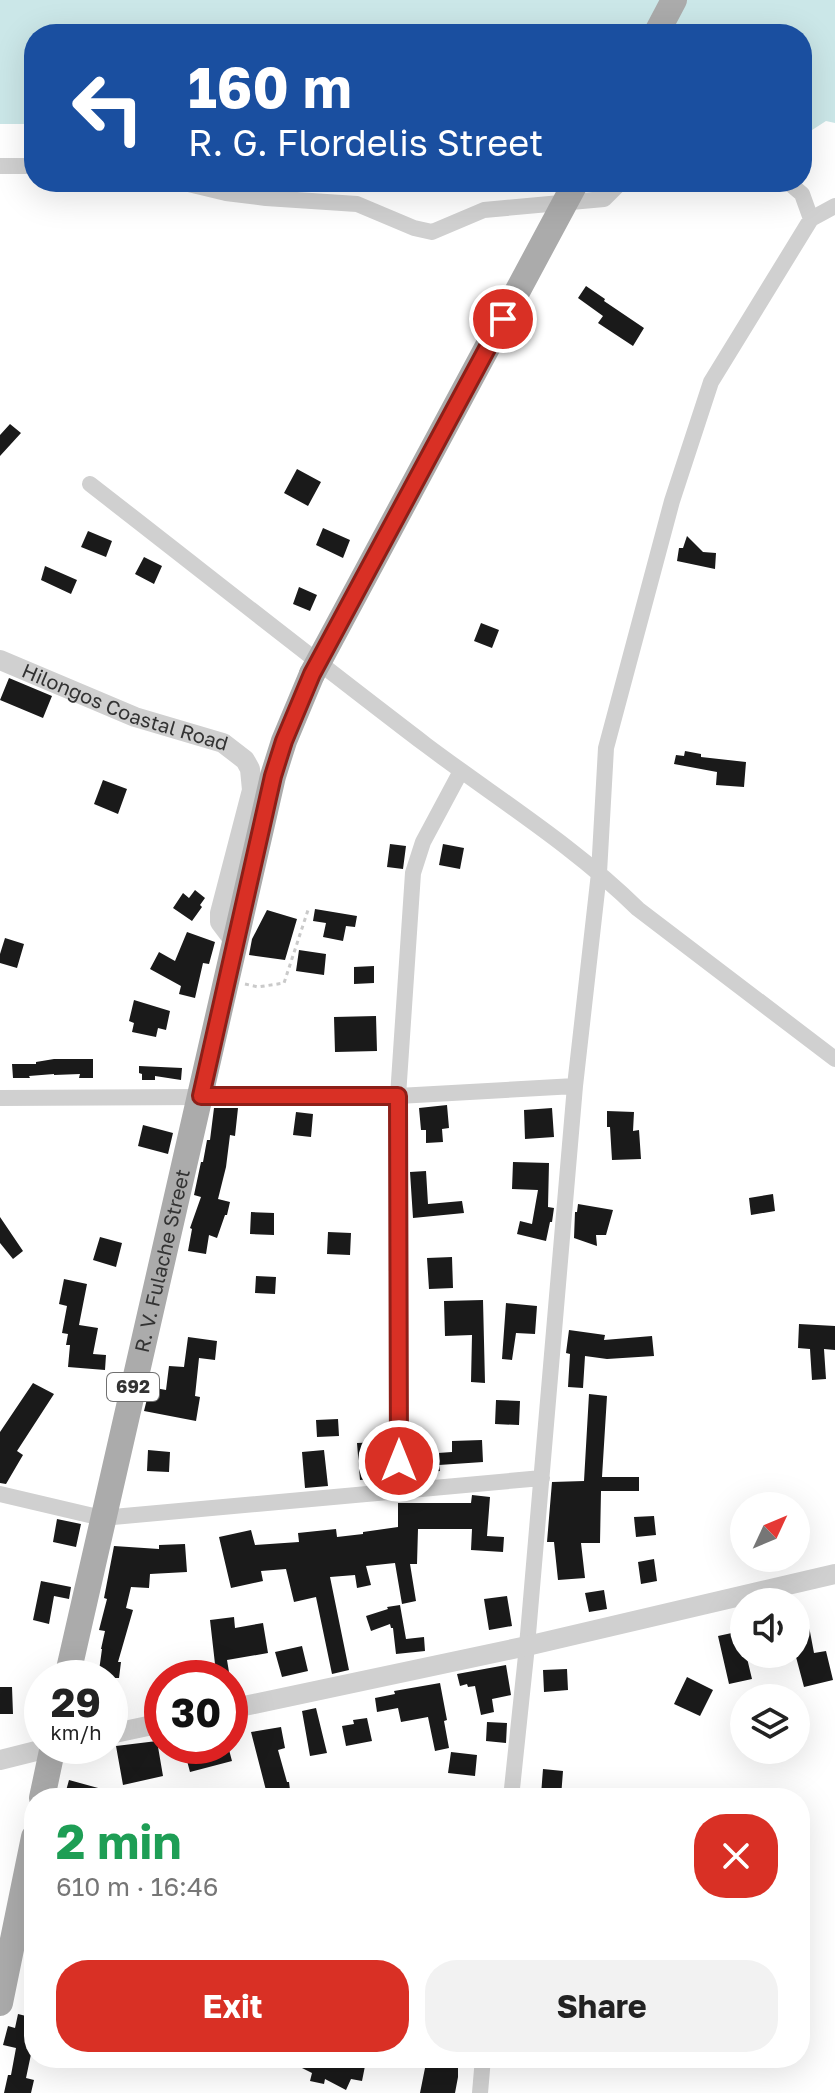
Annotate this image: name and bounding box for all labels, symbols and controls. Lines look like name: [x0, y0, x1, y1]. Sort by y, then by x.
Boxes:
text: 160 m: [188, 53, 352, 120]
icon: left: [56, 56, 160, 160]
text: R. G. Flordelis Street: [188, 121, 543, 164]
pin: [469, 285, 537, 353]
icon: arrive: [481, 297, 525, 341]
street label: Hilongos Coastal Road: [19, 658, 231, 755]
street label: R. V. Fulache Street: [129, 1166, 194, 1355]
road number: 692: [107, 1373, 159, 1401]
position arrow: [357, 1419, 441, 1503]
north arrow: [730, 1492, 810, 1572]
map controls: [730, 1492, 810, 1764]
button: sound: [730, 1588, 810, 1668]
speed limit sign: 30: [144, 1660, 248, 1764]
text: 29: [51, 1678, 101, 1726]
button: layers: [730, 1684, 810, 1764]
text: km/h: [51, 1720, 101, 1744]
text: 2 min: [56, 1812, 181, 1870]
button: close: [694, 1814, 778, 1898]
text: 610 m · 16:46: [56, 1871, 219, 1902]
button: Exit: [56, 1960, 409, 2052]
button: Share: [425, 1960, 778, 2052]

